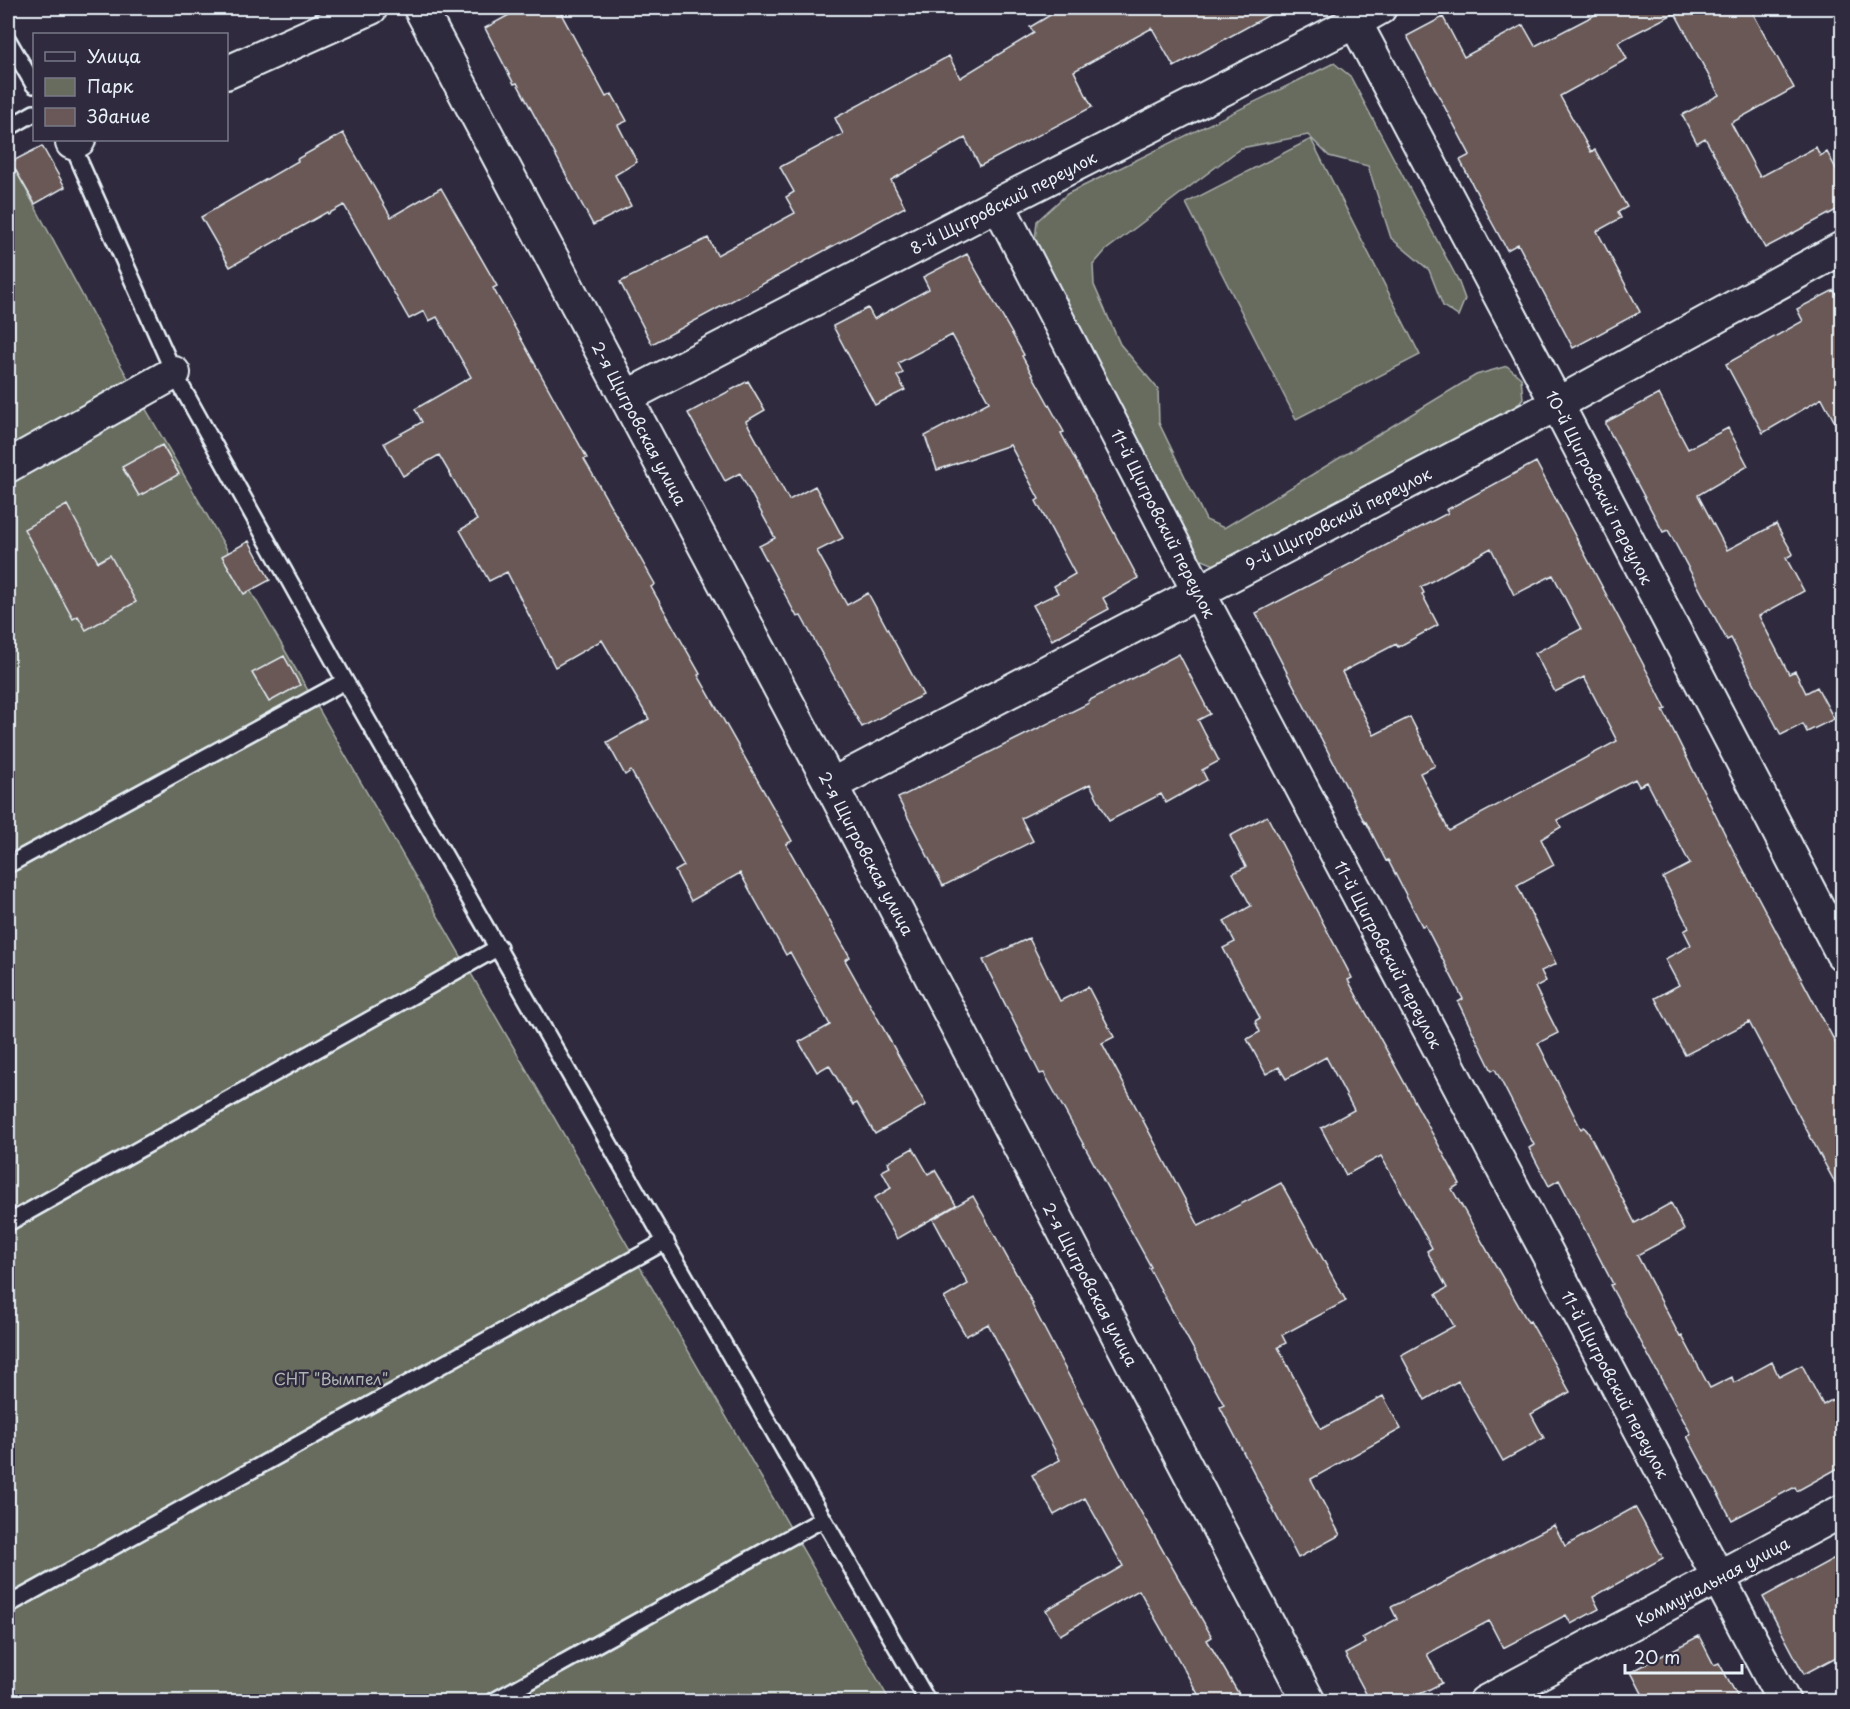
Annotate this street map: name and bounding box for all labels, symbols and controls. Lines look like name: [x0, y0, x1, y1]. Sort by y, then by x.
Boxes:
legend: [33, 33, 228, 141]
text: Улица: [87, 42, 141, 69]
text: Парк: [87, 72, 134, 99]
text: Здание: [87, 102, 150, 129]
street label: 8-й Щигровский переулок: [906, 144, 1101, 259]
street label: 2-я Щигровская улица: [587, 337, 693, 509]
street label: 10-й Щигровский переулок: [1540, 386, 1660, 589]
street label: 11-й Щигровский переулок: [1106, 424, 1222, 622]
street label: 9-й Щигровский переулок: [1241, 460, 1435, 575]
street label: 2-я Щигровская улица: [814, 767, 920, 939]
street label: 11-й Щигровский переулок: [1329, 856, 1449, 1053]
street label: 2-я Щигровская улица: [1038, 1198, 1144, 1370]
street label: 11-й Щигровский переулок: [1556, 1286, 1676, 1483]
park label: СНТ "Вымпел": [274, 1366, 388, 1390]
street label: Коммунальная улица: [1631, 1530, 1793, 1632]
scale bar: [1625, 1637, 1742, 1675]
text: 20 m: [1634, 1643, 1680, 1670]

